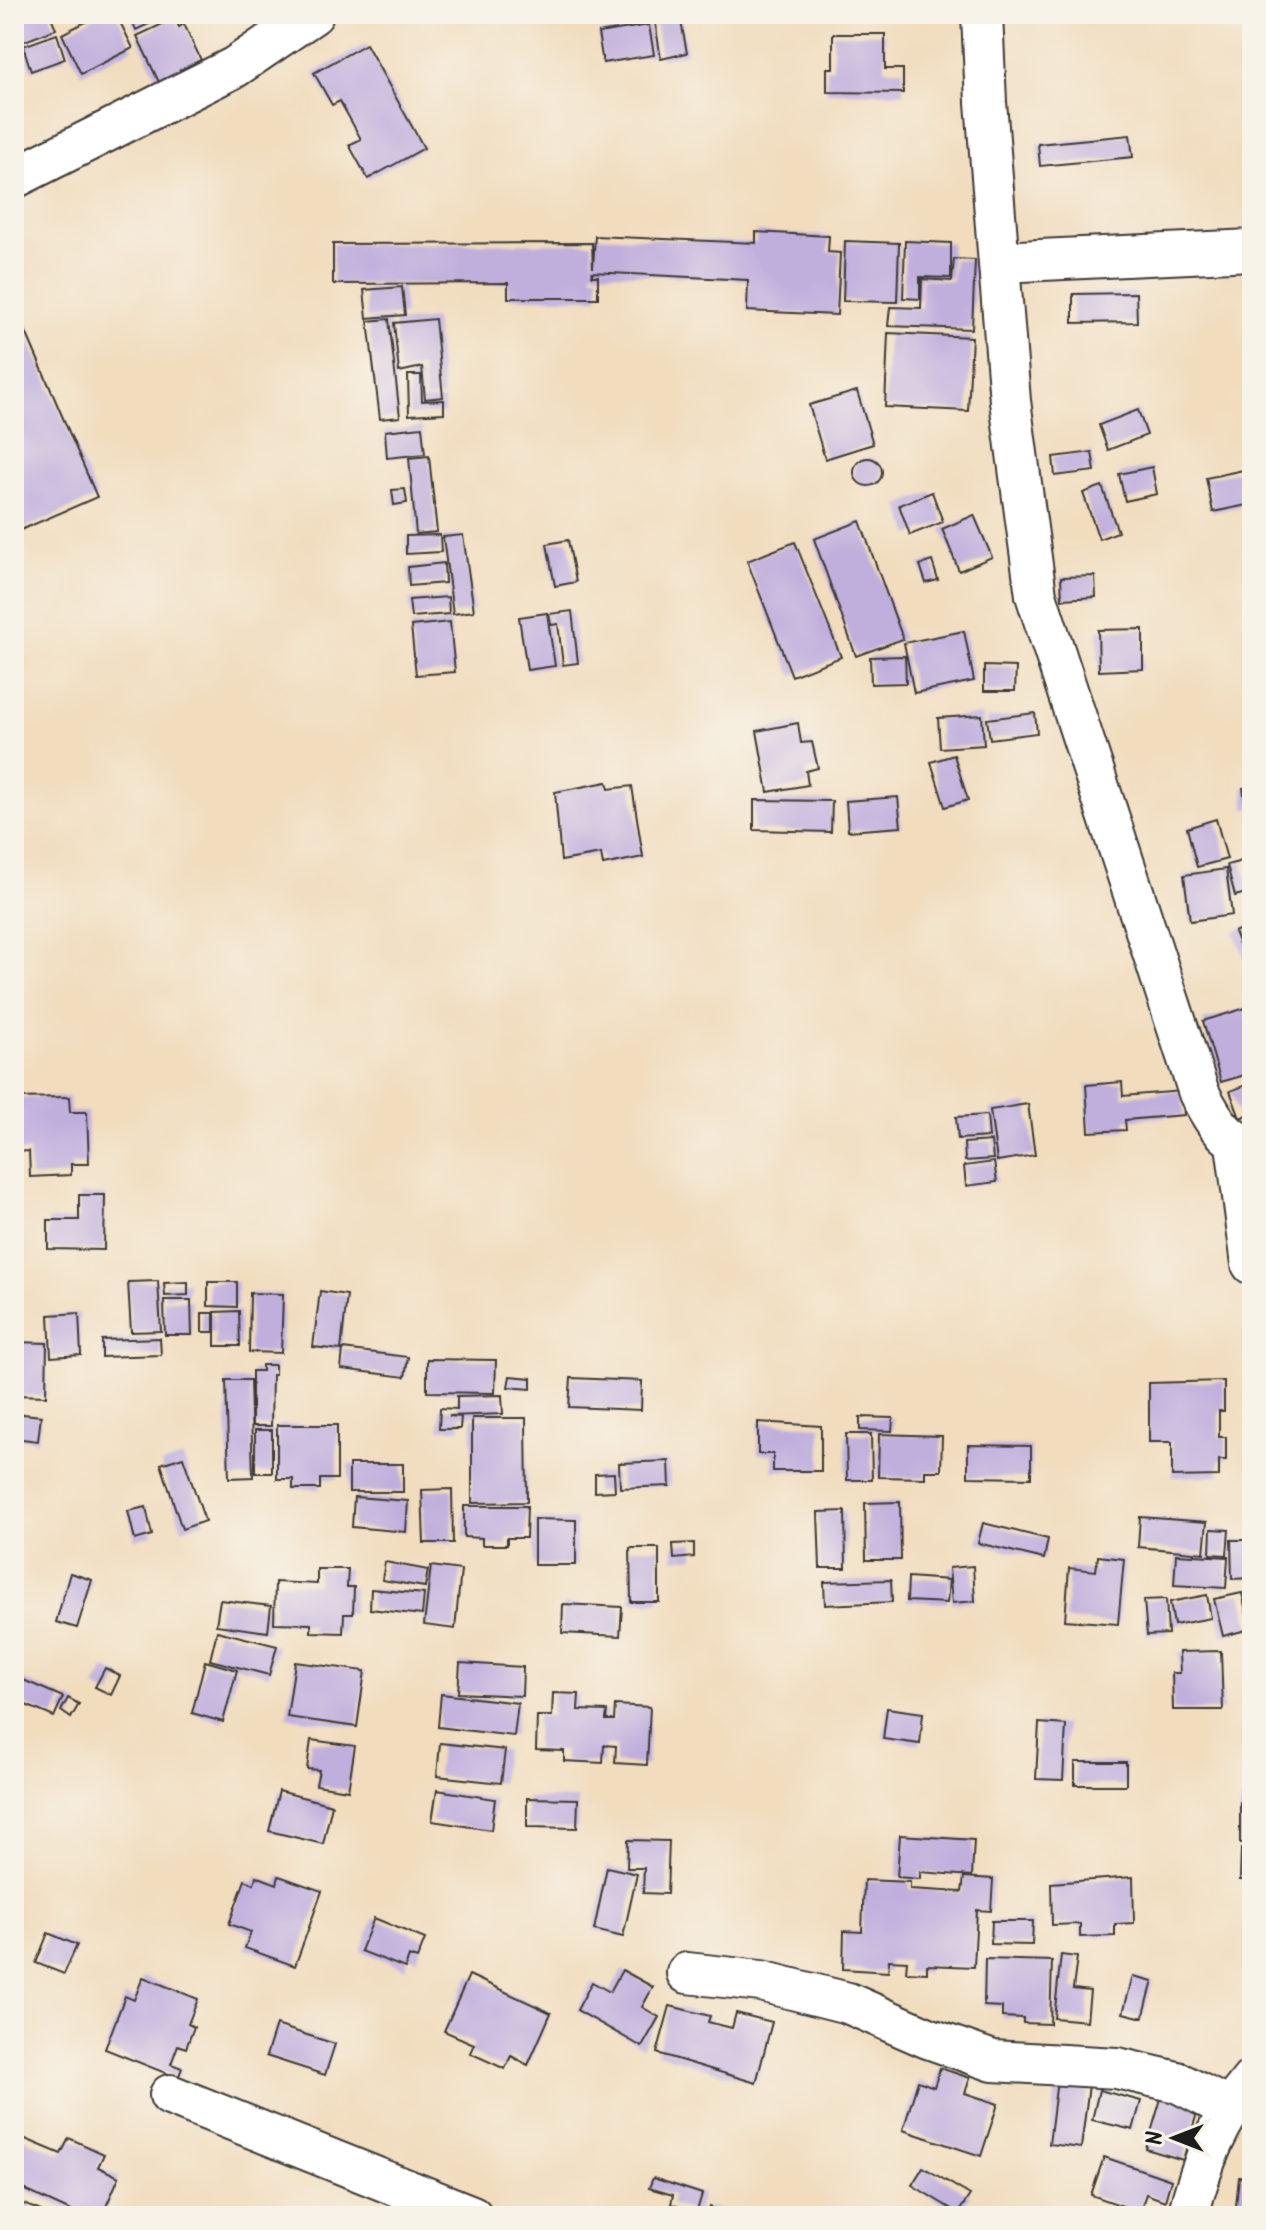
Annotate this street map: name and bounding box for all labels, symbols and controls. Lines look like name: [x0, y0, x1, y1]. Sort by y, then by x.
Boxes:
north arrow: [1134, 2098, 1214, 2178]
text: N: [1139, 2131, 1174, 2145]

